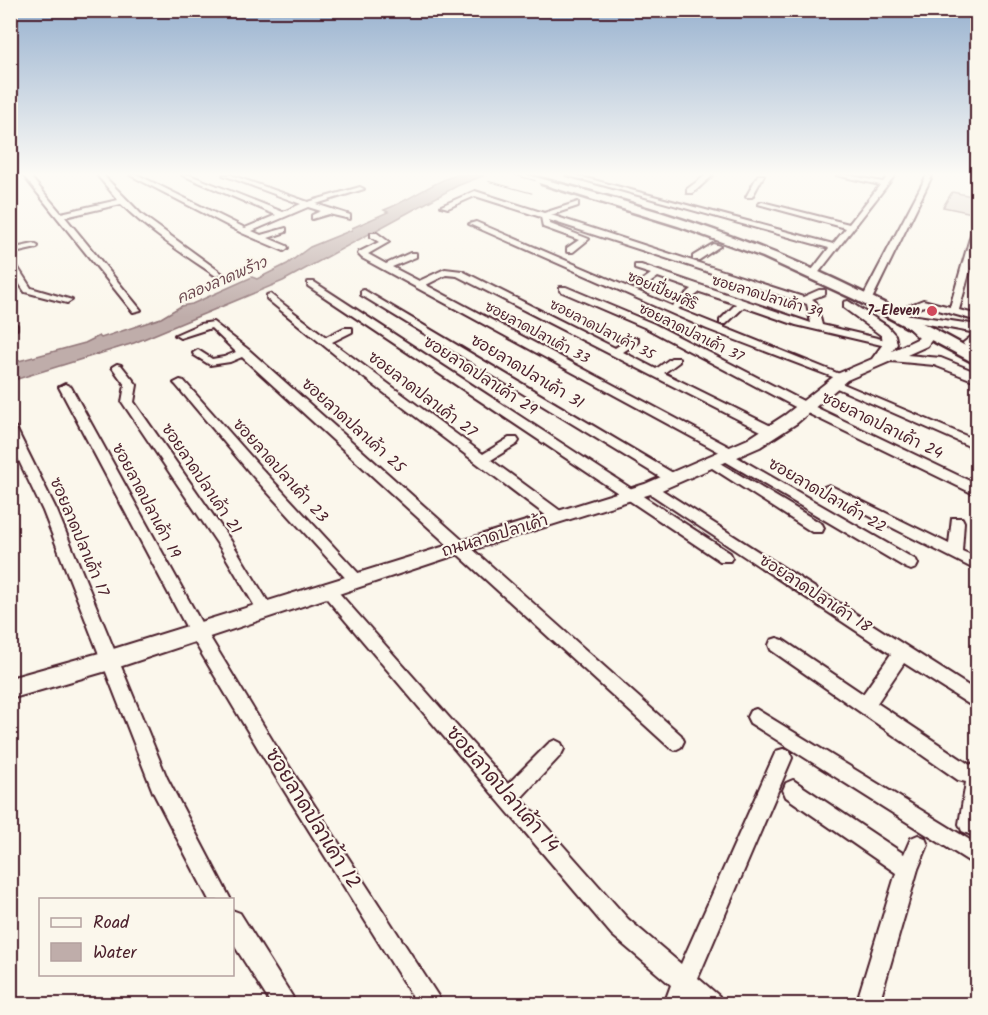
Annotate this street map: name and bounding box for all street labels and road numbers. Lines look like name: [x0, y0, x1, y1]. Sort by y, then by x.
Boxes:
street label: ซอยเปี่ยมศิริ: [623, 263, 702, 316]
street label: ซอยลาดปลาเค้า 39: [709, 270, 825, 324]
street label: ซอยลาดปลาเค้า 35: [545, 294, 660, 367]
street label: ซอยลาดปลาเค้า 33: [481, 296, 593, 370]
street label: ซอยลาดปลาเค้า 37: [635, 298, 748, 368]
street label: ซอยลาดปลาเค้า 31: [465, 328, 589, 416]
street label: ซอยลาดปลาเค้า 29: [418, 330, 542, 422]
street label: ซอยลาดปลาเค้า 27: [362, 346, 482, 445]
street label: ซอยลาดปลาเค้า 25: [295, 372, 412, 481]
street label: ซอยลาดปลาเค้า 24: [817, 386, 947, 466]
street label: ซอยลาดปลาเค้า 23: [226, 413, 334, 529]
street label: ซอยลาดปลาเค้า 21: [155, 419, 247, 539]
street label: ซอยลาดปลาเค้า 19: [105, 439, 187, 563]
street label: ซอยลาดปลาเค้า 22: [763, 452, 891, 540]
street label: ซอยลาดปลาเค้า 17: [43, 474, 116, 601]
street label: ถนนลาดปลาเค้า: [439, 508, 551, 564]
street label: ซอยลาดปลาเค้า 18: [754, 548, 876, 640]
street label: ซอยลาดปลาเค้า 14: [437, 719, 567, 861]
street label: ซอยลาดปลาเค้า 12: [256, 742, 368, 896]

